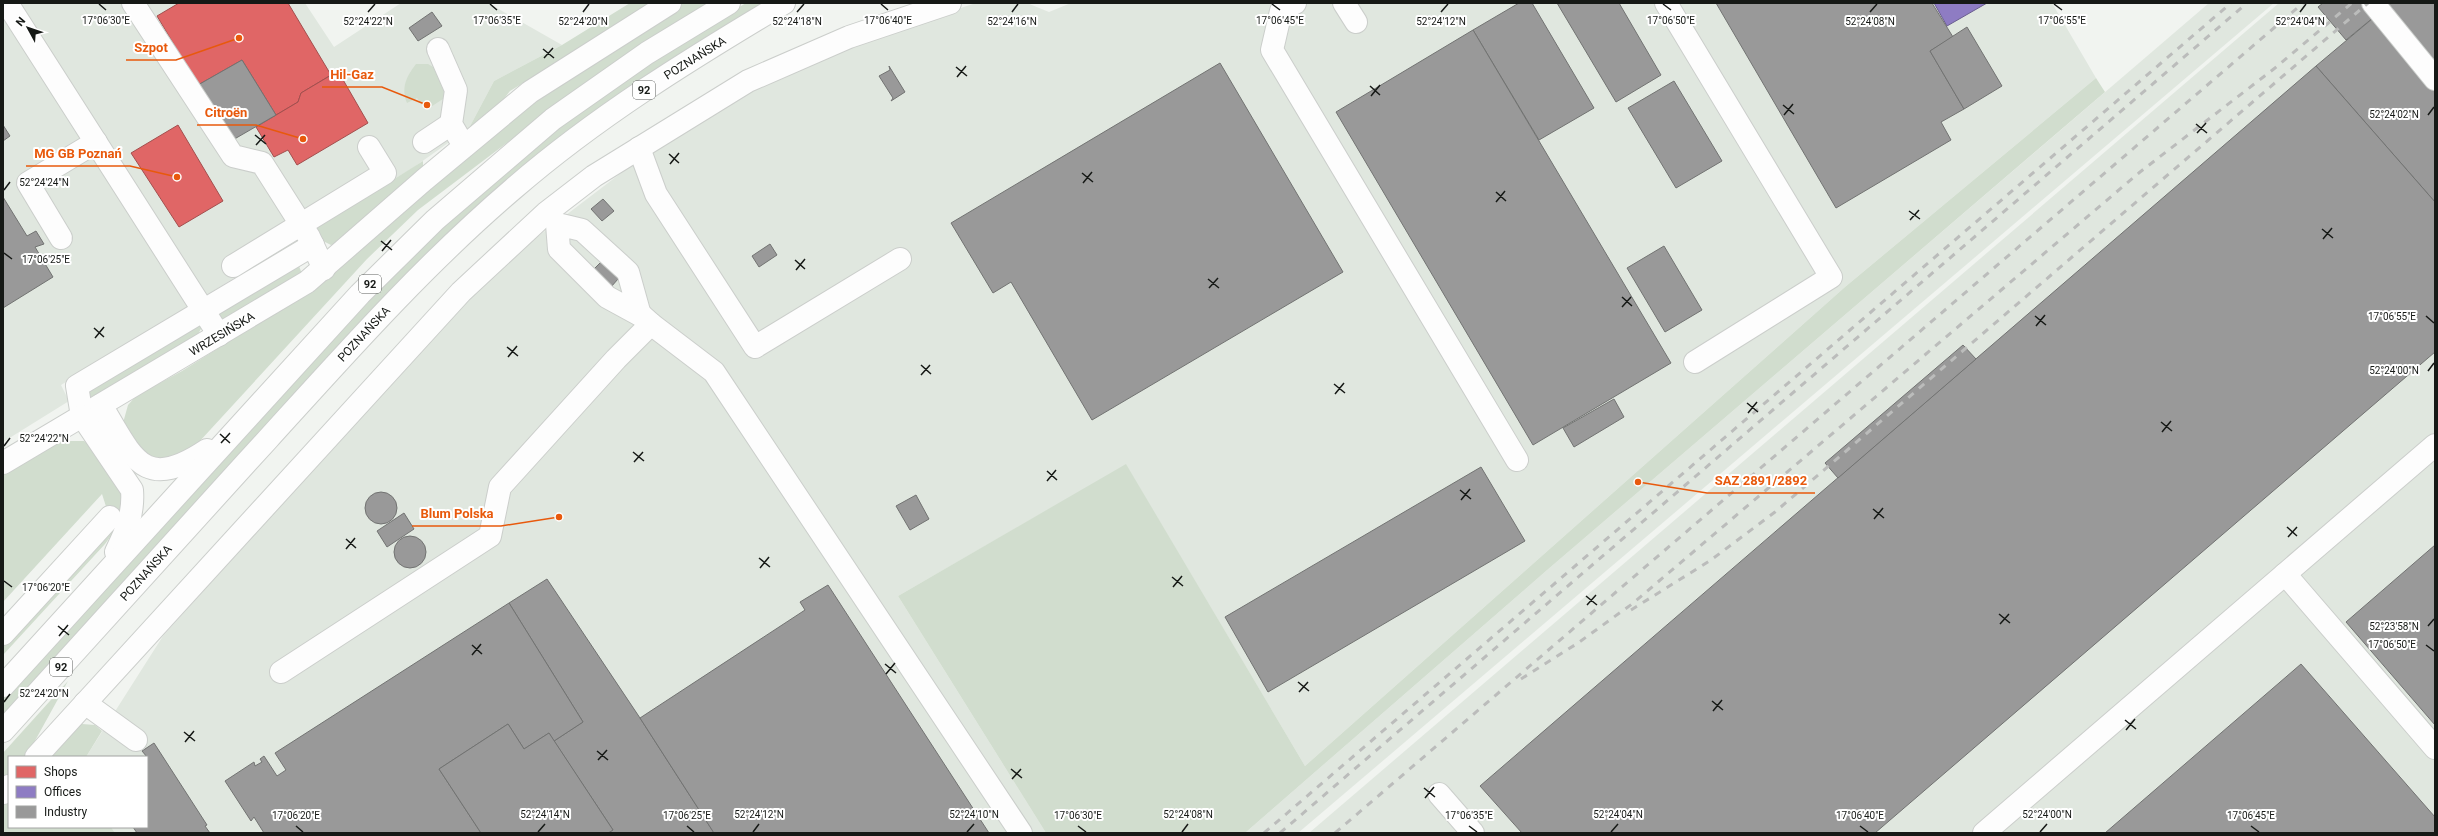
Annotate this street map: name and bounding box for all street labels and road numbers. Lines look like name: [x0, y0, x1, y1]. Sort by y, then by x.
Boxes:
street label: POZNAŃSKA: [661, 32, 729, 83]
road number: 92: [633, 81, 655, 99]
road number: 92: [359, 275, 381, 293]
street label: POZNAŃSKA: [334, 303, 393, 365]
street label: WRZESIŃSKA: [186, 308, 257, 359]
street label: POZNAŃSKA: [116, 541, 175, 604]
road number: 92: [50, 658, 72, 676]

